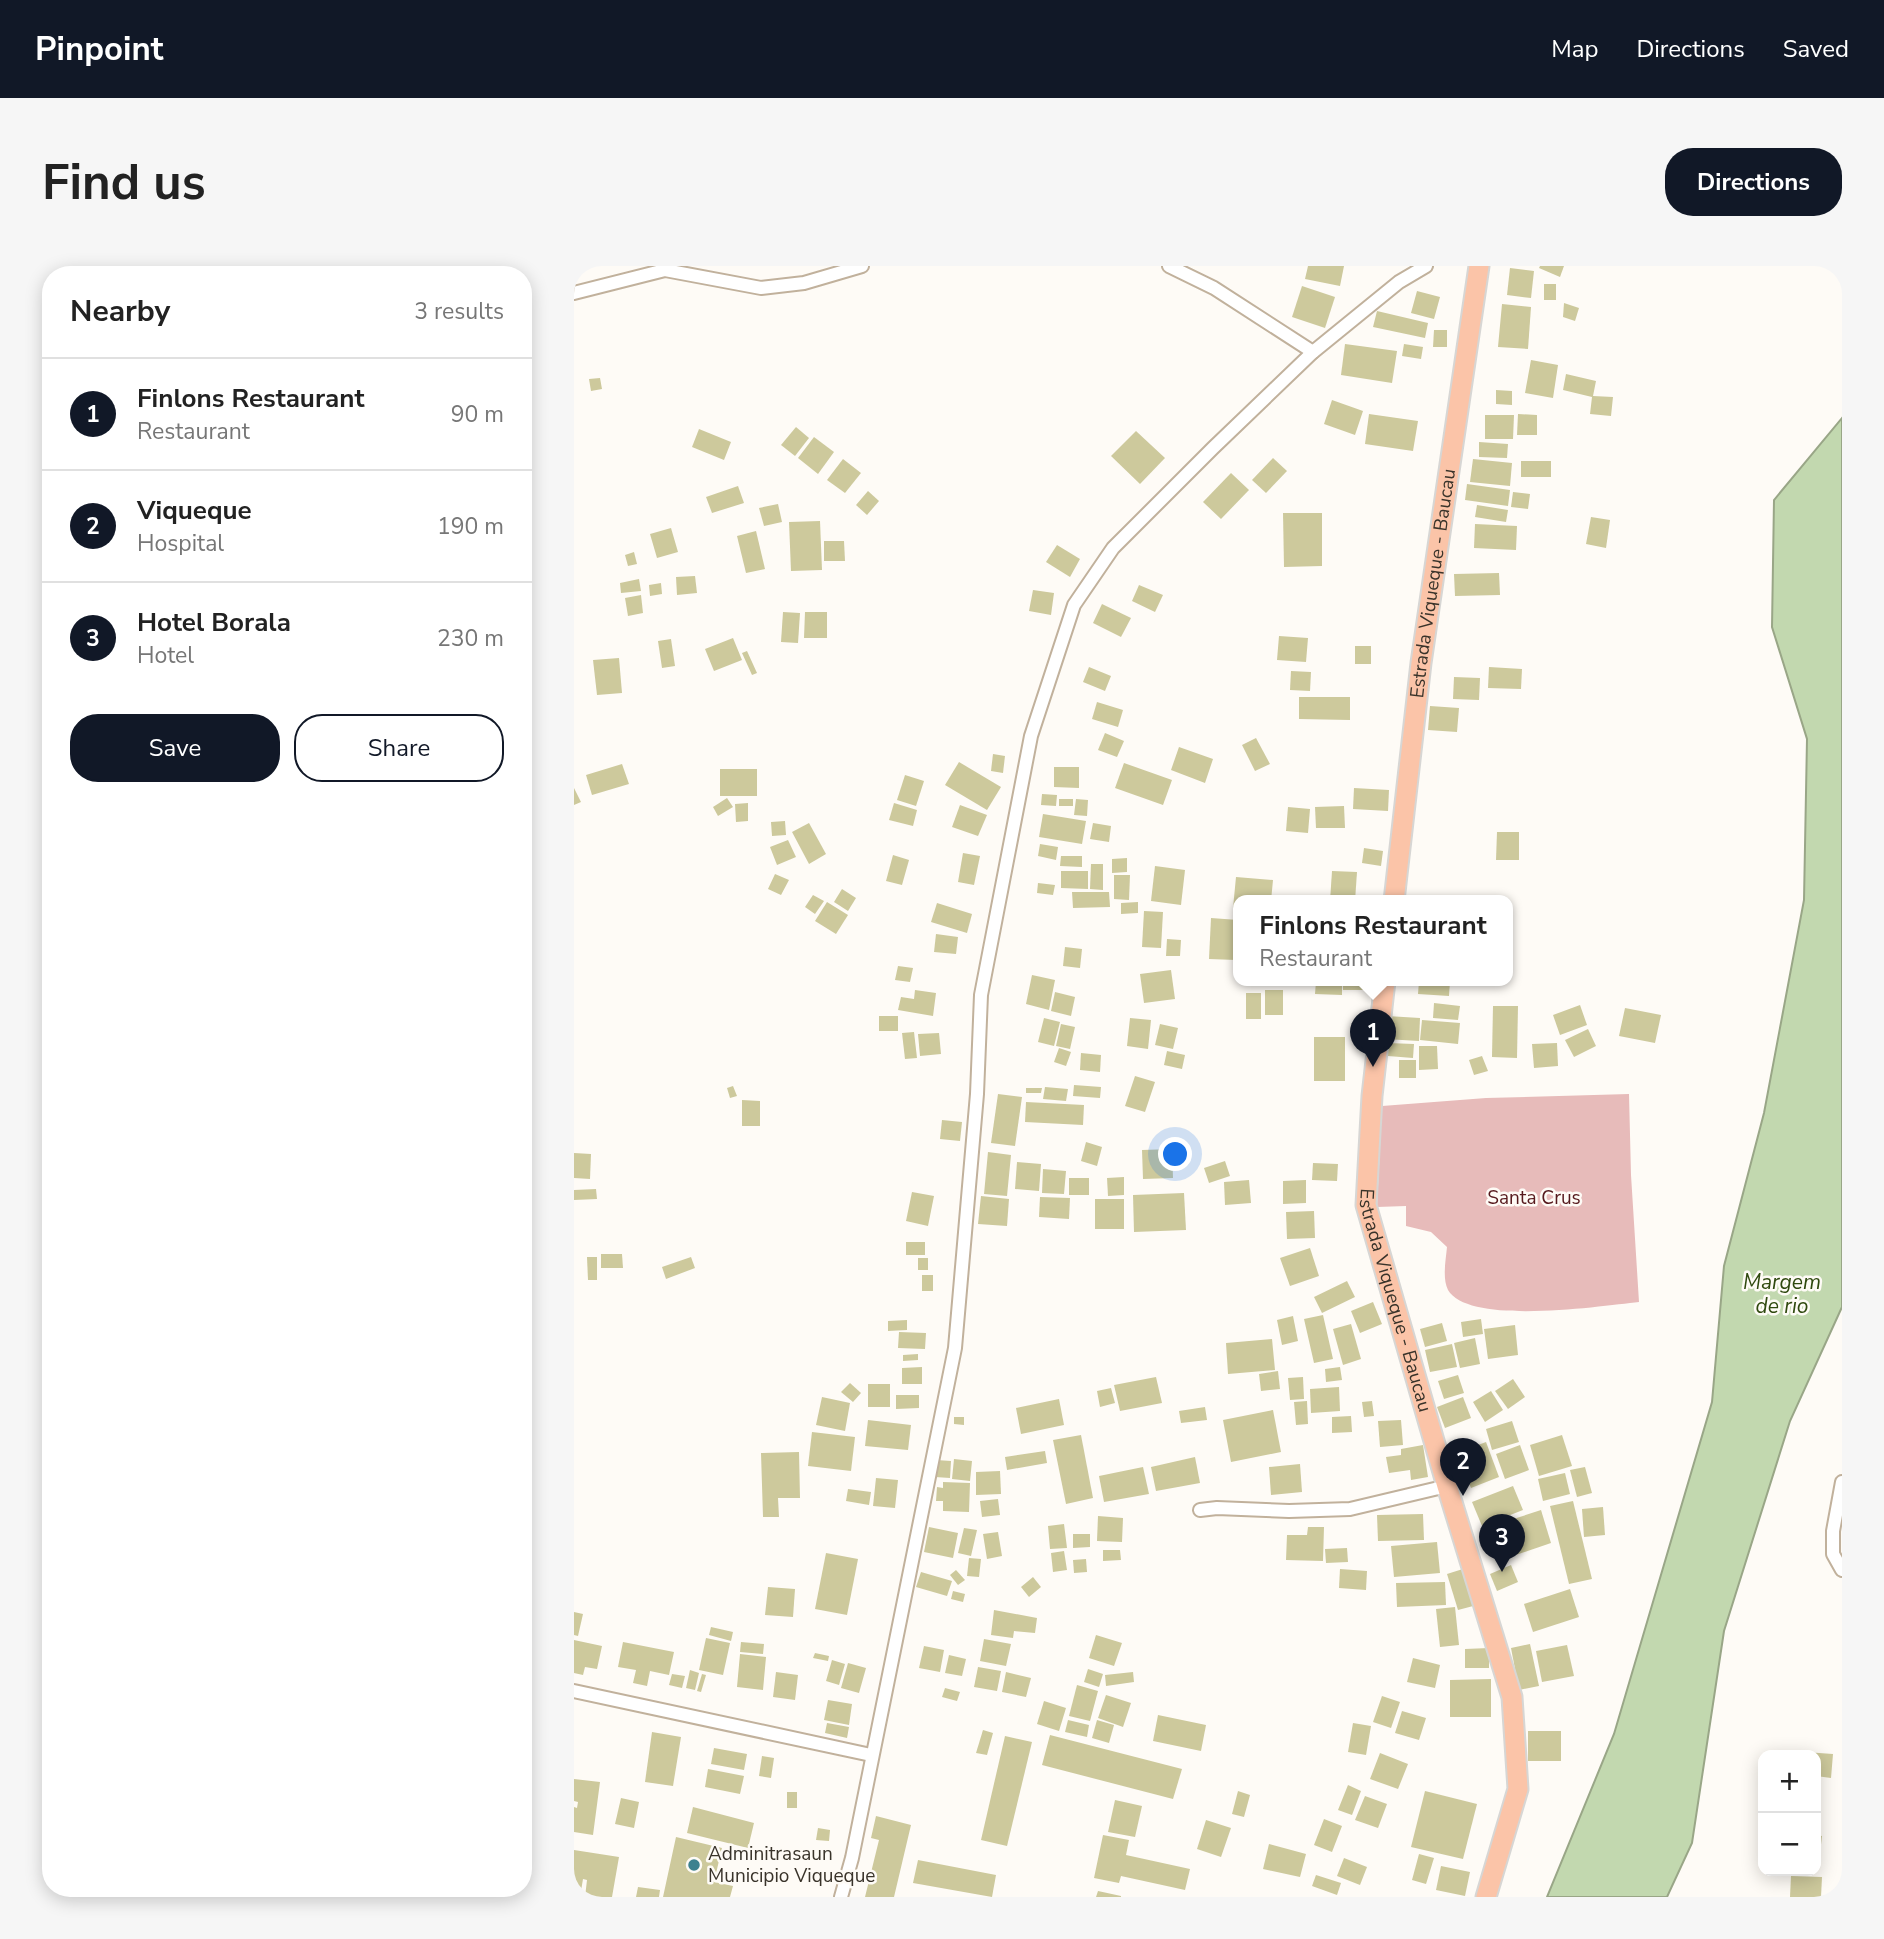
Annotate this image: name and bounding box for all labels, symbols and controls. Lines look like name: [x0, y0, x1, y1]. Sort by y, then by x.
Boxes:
text: Pinpoint: [35, 27, 163, 72]
text: Map: [1551, 33, 1598, 65]
text: Directions: [1636, 33, 1745, 65]
text: Saved: [1783, 33, 1849, 65]
button: Directions: [1665, 148, 1842, 216]
text: Find us: [42, 149, 206, 216]
text: Nearby: [70, 291, 170, 332]
text: 3 results: [414, 296, 504, 327]
text: Finlons Restaurant: [137, 381, 364, 416]
text: 1: [86, 399, 100, 430]
text: 90 m: [451, 399, 504, 430]
text: Restaurant: [137, 416, 250, 447]
street label: Estrada Viqueque - Baucau: [1404, 467, 1462, 700]
text: Viqueque: [137, 493, 252, 528]
text: 2: [86, 511, 100, 542]
text: 190 m: [437, 511, 504, 542]
text: Hospital: [137, 528, 224, 559]
text: Hotel Borala: [137, 605, 291, 640]
text: 3: [86, 623, 100, 654]
text: 230 m: [437, 623, 504, 654]
text: Hotel: [137, 640, 194, 671]
button: Save: [70, 714, 280, 782]
button: Share: [294, 714, 504, 782]
popup: [1233, 895, 1513, 986]
text: Finlons Restaurant: [1259, 908, 1487, 943]
text: Restaurant: [1259, 943, 1372, 974]
pin: 1: [1350, 1009, 1396, 1067]
your location: [1158, 1137, 1192, 1171]
park label: Santa Crus: [1487, 1185, 1581, 1211]
street label: Estrada Viqueque - Baucau: [1353, 1188, 1438, 1415]
water label: Margem de rio: [1743, 1268, 1821, 1320]
pin: 2: [1440, 1438, 1486, 1496]
pin: 3: [1479, 1514, 1525, 1572]
map controls: [1758, 1750, 1821, 1876]
button: +: [1758, 1750, 1821, 1813]
button: −: [1758, 1813, 1821, 1876]
place label: Adminitrasaun Municipio Viqueque: [708, 1841, 875, 1889]
marker: Adminitrasaun Municipio Viqueque: [686, 1857, 702, 1873]

